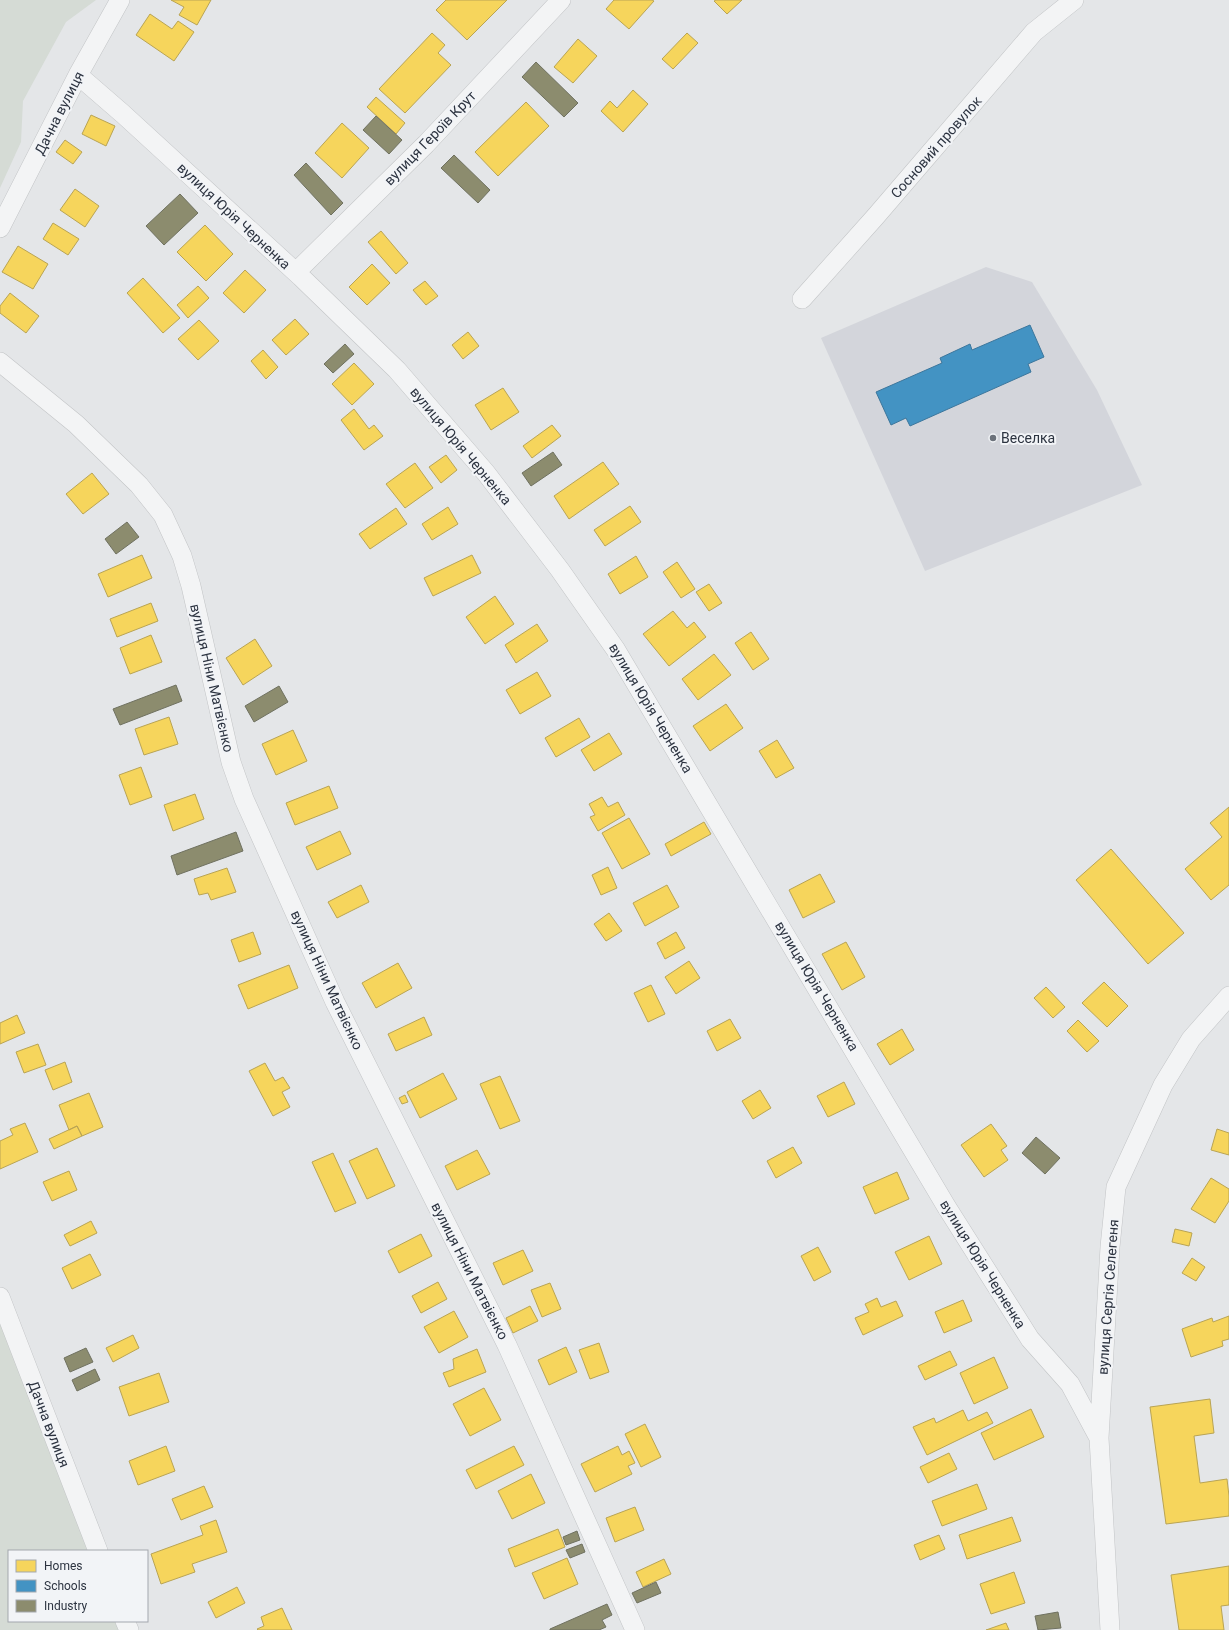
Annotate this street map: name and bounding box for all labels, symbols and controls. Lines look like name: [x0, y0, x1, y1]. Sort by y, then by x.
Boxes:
street label: Дачна вулиця: [31, 69, 87, 157]
street label: вулиця Героїв Крут: [381, 87, 479, 188]
street label: Сосновий провулок: [887, 92, 985, 201]
street label: вулиця Юрія Черненка: [174, 159, 294, 273]
street label: вулиця Юрія Черненка: [407, 384, 515, 508]
place label: Веселка: [1001, 430, 1055, 446]
marker: Веселка: [988, 433, 998, 443]
street label: вулиця Ніни Матвієнко: [187, 602, 237, 754]
street label: вулиця Юрія Черненка: [606, 640, 696, 776]
street label: вулиця Ніни Матвієнко: [288, 908, 366, 1052]
street label: вулиця Юрія Черненка: [772, 918, 862, 1054]
street label: вулиця Юрія Черненка: [937, 1197, 1029, 1331]
street label: вулиця Ніни Матвієнко: [428, 1200, 512, 1342]
street label: вулиця Сергія Селегеня: [1095, 1219, 1121, 1375]
street label: Дачна вулиця: [25, 1378, 73, 1470]
legend: [8, 1550, 148, 1622]
text: Homes: [44, 1559, 82, 1573]
text: Schools: [44, 1579, 87, 1593]
text: Industry: [44, 1599, 88, 1613]

